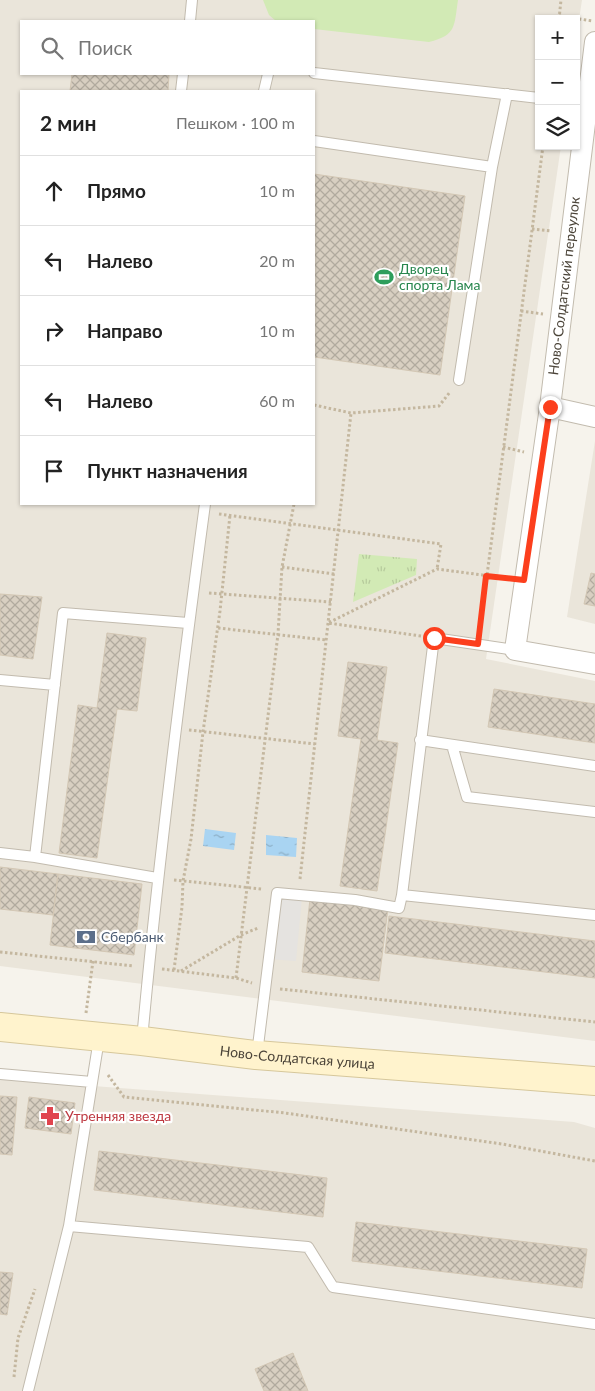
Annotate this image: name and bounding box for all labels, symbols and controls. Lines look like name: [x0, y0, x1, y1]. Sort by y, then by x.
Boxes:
map controls: [535, 15, 580, 150]
button: +: [535, 15, 580, 60]
search box: [20, 20, 315, 75]
icon: search: [38, 34, 66, 62]
text: Поиск: [78, 36, 132, 59]
button: −: [535, 60, 580, 105]
button: layers: [535, 105, 580, 150]
text: 2 мин: [40, 110, 97, 135]
text: Пешком · 100 m: [176, 113, 295, 132]
icon: ahead: [40, 177, 68, 205]
text: Прямо: [87, 179, 146, 202]
text: 10 m: [259, 181, 295, 200]
street label: Ново-Солдатский переулок: [544, 195, 583, 376]
icon: left: [40, 247, 68, 275]
text: Налево: [87, 249, 153, 272]
text: 20 m: [259, 251, 295, 270]
place label: Дворец спорта Лама: [399, 260, 480, 293]
sports icon: Дворец спорта Лама: [373, 266, 395, 288]
icon: right: [40, 317, 68, 345]
text: Направо: [87, 319, 163, 342]
text: 10 m: [259, 321, 295, 340]
icon: left: [40, 387, 68, 415]
text: Налево: [87, 389, 153, 412]
text: 60 m: [259, 391, 295, 410]
route end: [539, 396, 562, 419]
icon: arrive: [40, 457, 68, 485]
text: Пункт назначения: [87, 459, 248, 482]
route start: [423, 627, 446, 650]
bank icon: Сбербанк: [75, 926, 97, 948]
place label: Сбербанк: [101, 928, 165, 945]
street label: Ново-Солдатская улица: [219, 1042, 376, 1072]
pharmacy icon: Утренняя звезда: [39, 1105, 61, 1127]
place label: Утренняя звезда: [65, 1107, 171, 1124]

